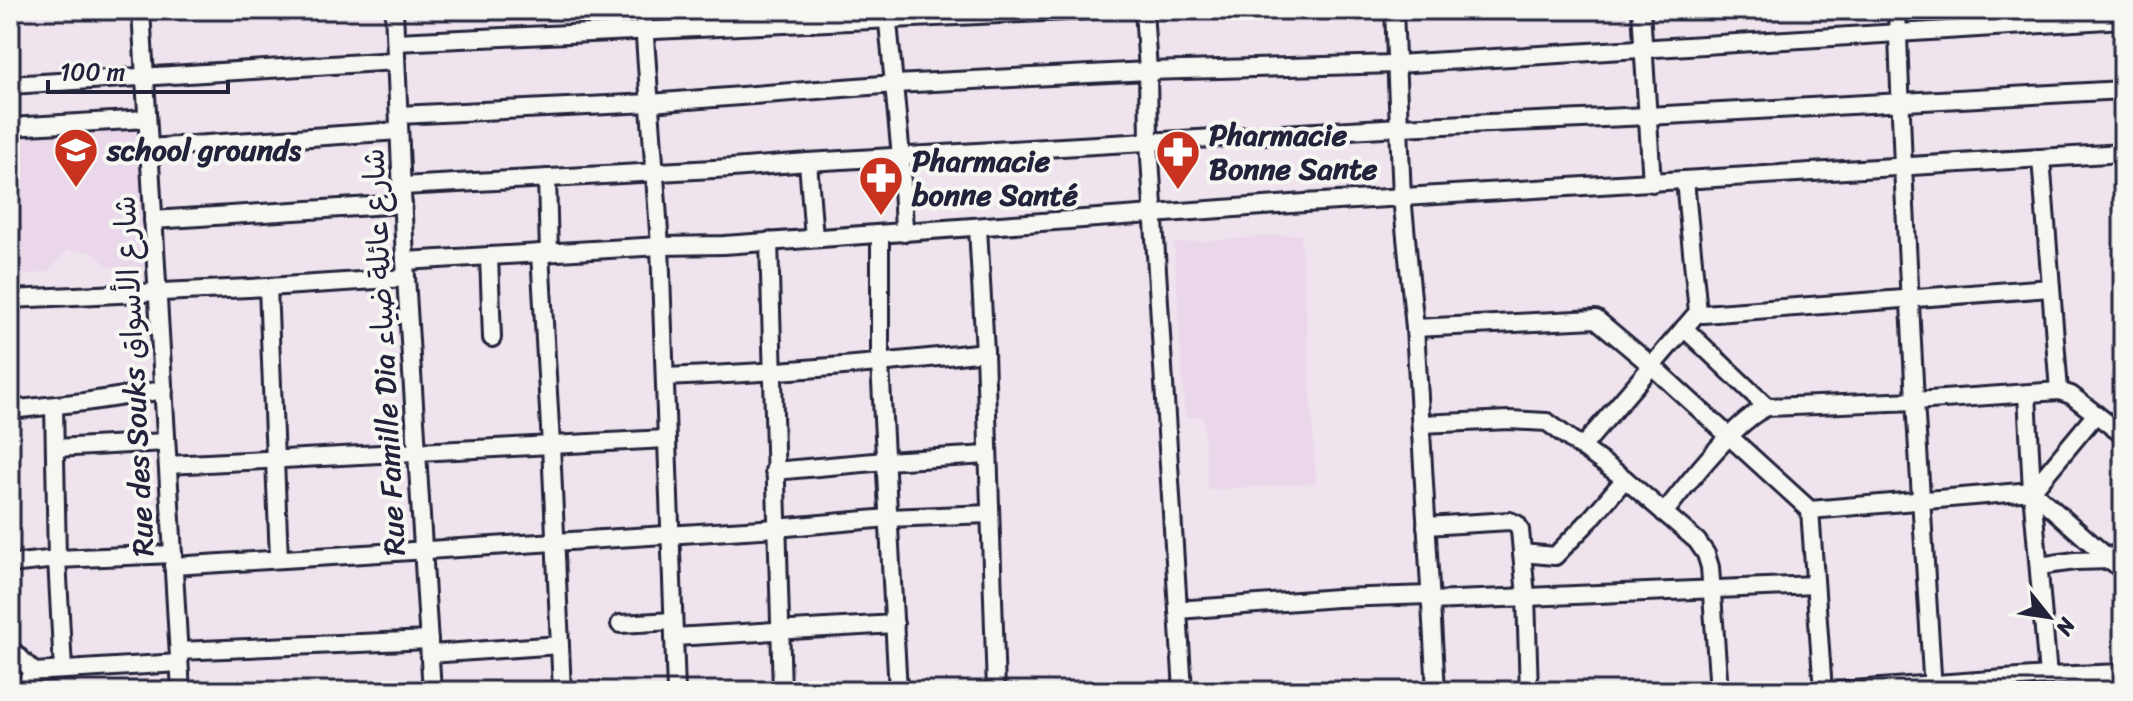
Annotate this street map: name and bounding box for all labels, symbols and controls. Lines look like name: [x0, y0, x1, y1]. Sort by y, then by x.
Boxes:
scale bar: [48, 44, 228, 94]
text: 100 m: [60, 51, 125, 93]
place label: Pharmacie Bonne Sante: [1209, 108, 1378, 196]
place label: school grounds: [106, 123, 302, 177]
school or university icon: school grounds: [52, 126, 100, 189]
pharmacy icon: Pharmacie Bonne Sante: [1154, 128, 1202, 191]
place label: Pharmacie bonne Santé: [911, 134, 1079, 222]
street label: Rue Famille Dia شارع عائلة ضياء: [346, 147, 422, 557]
pharmacy icon: Pharmacie bonne Santé: [857, 154, 905, 217]
street label: Rue des Souks شارع الأسواق: [98, 194, 170, 558]
north arrow: [2009, 577, 2089, 657]
text: N: [2045, 610, 2087, 644]

